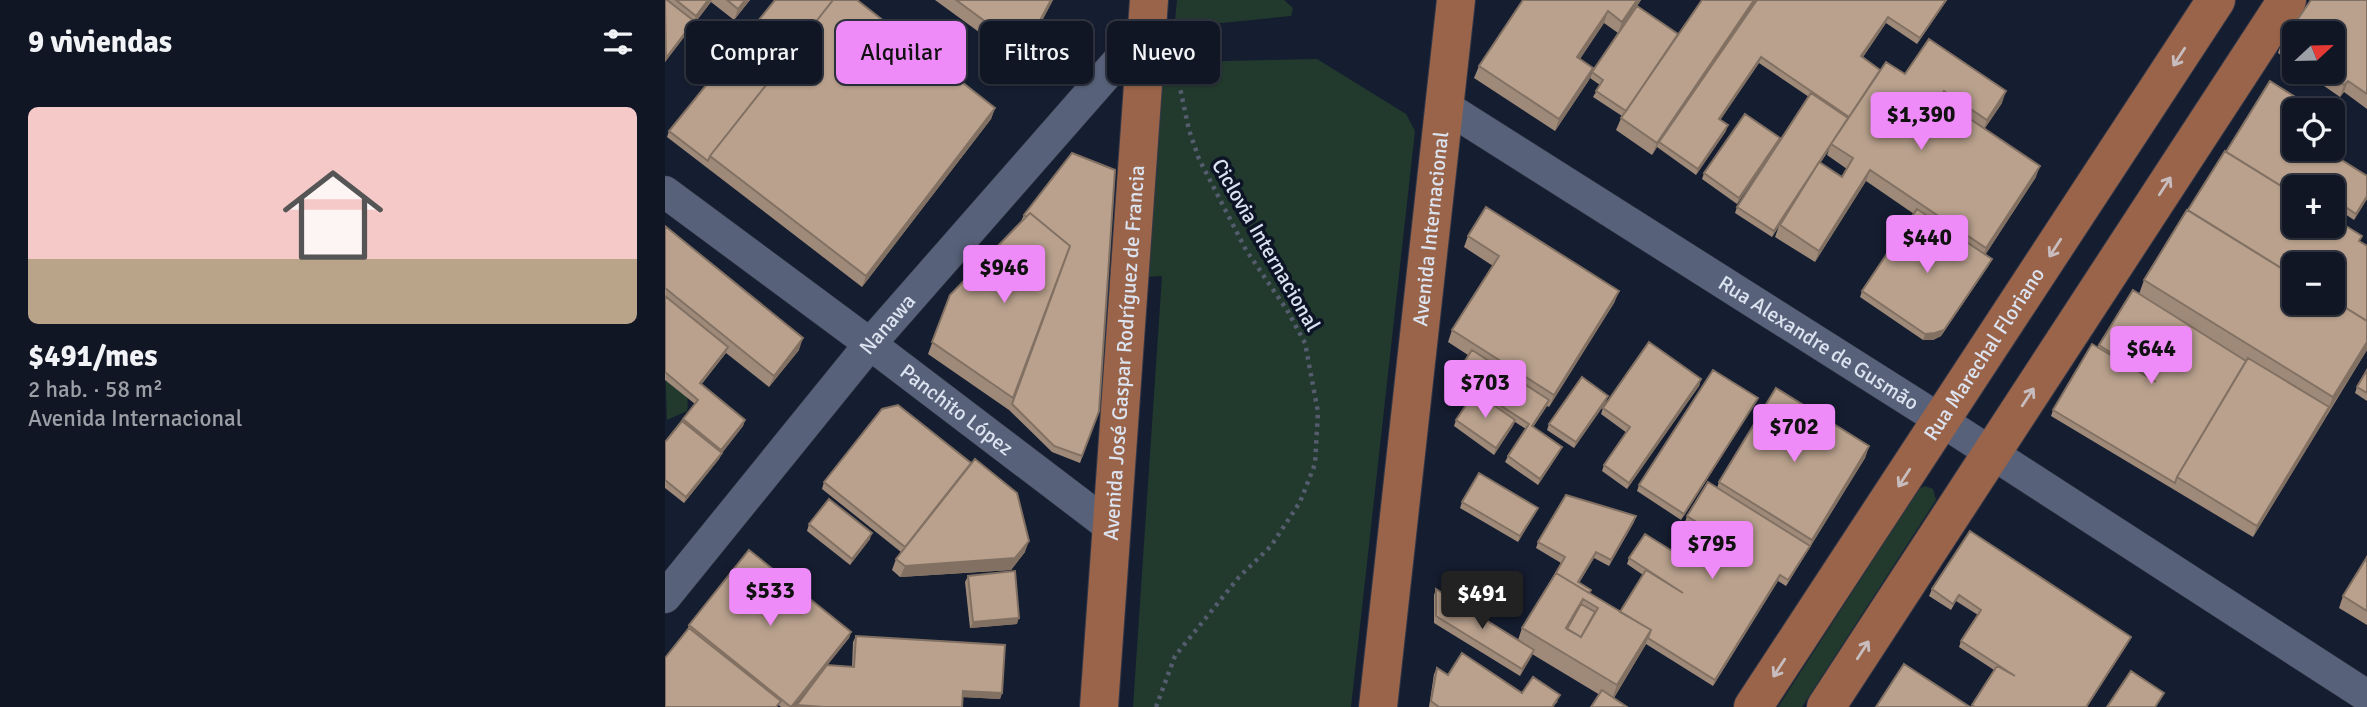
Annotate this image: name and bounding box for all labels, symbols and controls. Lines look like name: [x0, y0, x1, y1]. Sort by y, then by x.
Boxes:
chip: Comprar: [686, 21, 822, 84]
chip: Alquilar: [836, 21, 966, 84]
chip: Filtros: [980, 21, 1093, 84]
chip: Nuevo: [1107, 21, 1220, 84]
north arrow: [2282, 21, 2345, 84]
map controls: [2282, 21, 2345, 315]
icon: filters: [599, 23, 637, 61]
text: 9 viviendas: [28, 24, 172, 61]
one-way arrow: [2172, 47, 2186, 66]
pin: $1,390: [1864, 92, 1978, 152]
button: locate: [2282, 98, 2345, 161]
text: $1,390: [1887, 100, 1955, 129]
street label: Avenida Internacional: [1407, 130, 1454, 328]
icon: home: [270, 152, 396, 278]
street label: Ciclovia Internacional: [1206, 154, 1326, 336]
street label: Avenida José Gaspar Rodríguez de Francia: [1098, 164, 1150, 541]
button: +: [2282, 175, 2345, 238]
one-way arrow: [2158, 177, 2173, 196]
pin: $440: [1886, 216, 1968, 275]
text: $440: [1902, 223, 1952, 252]
one-way arrow: [2047, 238, 2062, 257]
pin: $946: [963, 246, 1045, 305]
button: −: [2282, 252, 2345, 315]
text: $946: [979, 253, 1029, 282]
street label: Rua Marechal Floriano: [1918, 262, 2050, 446]
street label: Rua Alexandre de Gusmão: [1714, 270, 1924, 416]
street label: Nanawa: [854, 288, 921, 360]
pin: $644: [2110, 326, 2192, 386]
text: $644: [2126, 334, 2176, 363]
text: $491/mes: [28, 338, 157, 375]
street label: Panchito López: [895, 358, 1018, 461]
pin: $703: [1444, 360, 1526, 420]
text: $703: [1460, 368, 1510, 397]
text: 2 hab. · 58 m²: [28, 375, 163, 404]
one-way arrow: [2020, 388, 2035, 407]
text: Avenida Internacional: [28, 404, 243, 433]
pin: $702: [1753, 405, 1835, 464]
text: $702: [1769, 412, 1819, 441]
one-way arrow: [1897, 468, 1911, 487]
pin: $795: [1671, 522, 1753, 581]
text: $795: [1687, 529, 1737, 558]
pin: $533: [729, 568, 811, 628]
pin: $491: [1441, 572, 1523, 631]
text: $533: [745, 576, 795, 605]
text: $491: [1457, 579, 1507, 608]
one-way arrow: [1856, 641, 1871, 660]
one-way arrow: [1772, 658, 1786, 677]

